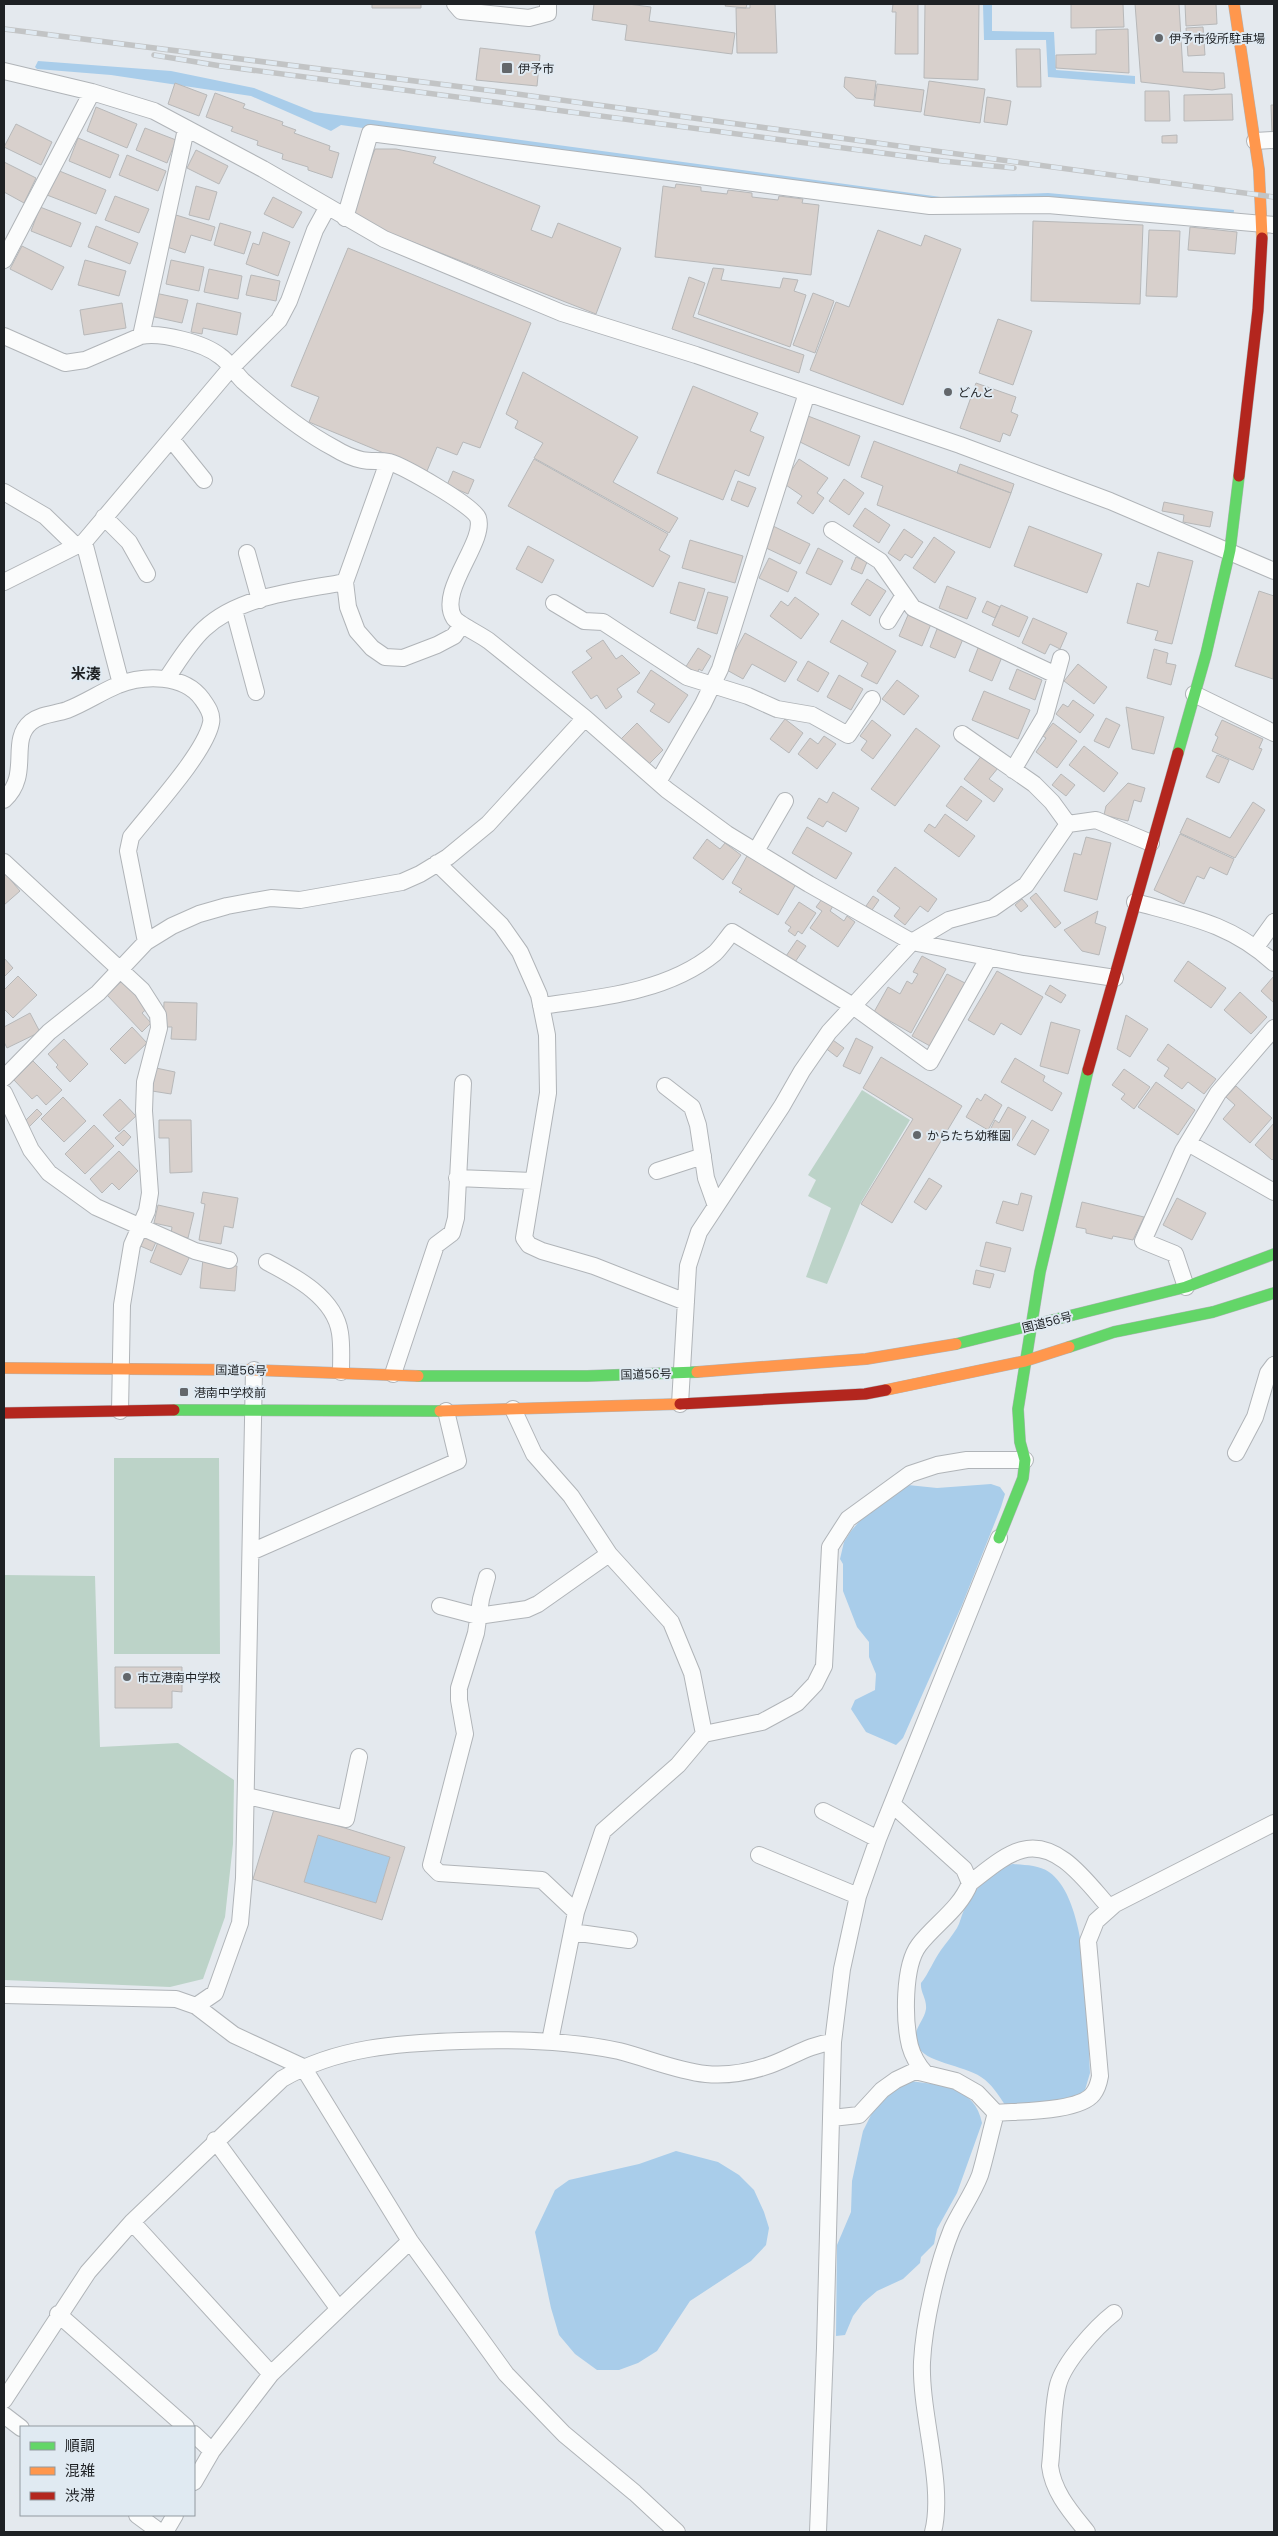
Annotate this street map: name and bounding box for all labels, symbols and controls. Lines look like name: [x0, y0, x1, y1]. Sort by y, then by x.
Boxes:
place label: 伊予市役所駐車場: [1169, 30, 1265, 47]
marker: 伊予市役所駐車場: [1153, 32, 1165, 44]
place label: 伊予市: [518, 60, 554, 77]
marker: 伊予市: [500, 61, 514, 75]
place label: どんと: [958, 384, 994, 401]
marker: どんと: [942, 386, 954, 398]
district label: 米湊: [71, 663, 101, 684]
place label: からたち幼稚園: [927, 1127, 1011, 1144]
marker: からたち幼稚園: [911, 1129, 923, 1141]
street label: 国道56号: [1020, 1308, 1074, 1336]
street label: 国道56号: [215, 1361, 267, 1379]
street label: 国道56号: [620, 1365, 672, 1383]
place label: 港南中学校前: [194, 1384, 266, 1401]
marker: 港南中学校前: [178, 1386, 190, 1398]
place label: 市立港南中学校: [137, 1669, 221, 1686]
marker: 市立港南中学校: [121, 1671, 133, 1683]
legend: [20, 2426, 195, 2516]
text: 順調: [65, 2435, 95, 2456]
text: 混雑: [65, 2460, 95, 2481]
text: 渋滞: [65, 2485, 95, 2506]

